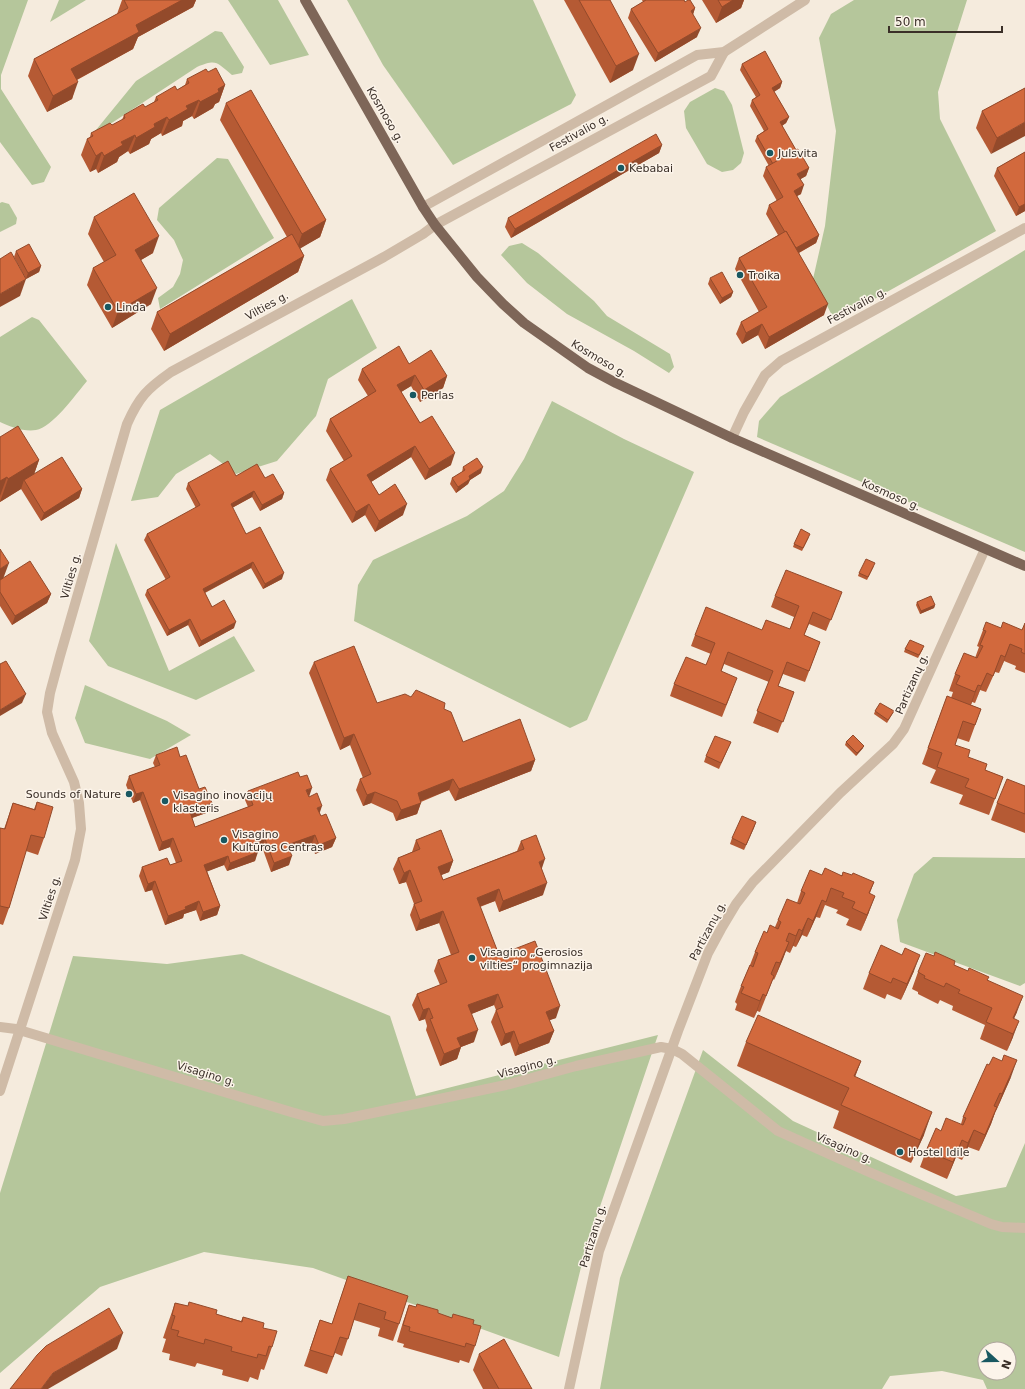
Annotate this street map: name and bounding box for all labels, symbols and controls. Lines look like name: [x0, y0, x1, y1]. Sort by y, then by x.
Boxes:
scale bar: [889, 8, 1002, 34]
text: 50 m: [895, 15, 926, 29]
street label: Kosmoso g.: [364, 84, 406, 146]
street label: Festivalio g.: [547, 111, 611, 155]
place label: Julsvita: [777, 147, 818, 160]
marker: Julsvita: [765, 148, 775, 158]
place label: Kebabai: [629, 162, 673, 175]
marker: Kebabai: [616, 163, 626, 173]
place label: Troika: [747, 269, 780, 282]
marker: Troika: [735, 270, 745, 280]
street label: Festivalio g.: [825, 285, 889, 327]
street label: Vilties g.: [243, 289, 291, 323]
place label: Linda: [116, 301, 146, 314]
marker: Linda: [103, 302, 113, 312]
street label: Kosmoso g.: [569, 337, 629, 381]
place label: Perlas: [421, 389, 454, 402]
marker: Perlas: [408, 390, 418, 400]
street label: Kosmoso g.: [860, 476, 922, 514]
street label: Vilties g.: [58, 551, 84, 601]
street label: Partizanų g.: [893, 652, 931, 716]
place label: Sounds of Nature: [26, 788, 121, 801]
marker: Sounds of Nature: [124, 789, 134, 799]
place label: Visagino inovacijų klasteris: [173, 789, 272, 815]
marker: Visagino inovacijų klasteris: [160, 796, 170, 806]
place label: Visagino Kultūros Centras: [232, 828, 323, 854]
marker: Visagino Kultūros Centras: [219, 835, 229, 845]
street label: Vilties g.: [37, 874, 63, 922]
street label: Partizanų g.: [687, 899, 729, 963]
place label: Visagino „Gerosios vilties“ progimnazija: [480, 946, 593, 972]
marker: Visagino „Gerosios vilties“ progimnazija: [467, 953, 477, 963]
street label: Visagino g.: [496, 1053, 558, 1081]
street label: Visagino g.: [175, 1059, 237, 1089]
street label: Visagino g.: [814, 1130, 874, 1166]
place label: Hostel Idile: [908, 1146, 970, 1159]
marker: Hostel Idile: [895, 1147, 905, 1157]
street label: Partizanų g.: [577, 1203, 609, 1269]
north arrow: [977, 1341, 1017, 1381]
text: N: [998, 1358, 1014, 1371]

